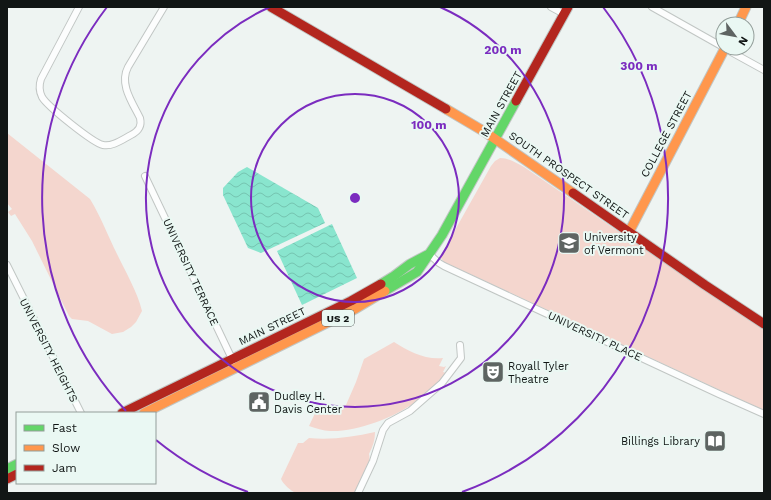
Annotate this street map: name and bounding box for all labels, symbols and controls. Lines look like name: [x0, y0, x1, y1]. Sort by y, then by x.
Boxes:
north arrow: [715, 16, 755, 56]
text: N: [735, 34, 751, 48]
text: 200 m: [484, 43, 522, 57]
text: 300 m: [620, 59, 658, 73]
street label: MAIN STREET: [478, 69, 525, 139]
street label: COLLEGE STREET: [638, 89, 695, 180]
text: 100 m: [411, 118, 447, 132]
street label: SOUTH PROSPECT STREET: [506, 129, 631, 222]
centre of rings: [348, 191, 362, 205]
street label: UNIVERSITY TERRACE: [160, 217, 221, 328]
school or university icon: University of Vermont: [556, 230, 582, 256]
place label: University of Vermont: [584, 231, 644, 257]
street label: UNIVERSITY HEIGHTS: [17, 296, 80, 404]
street label: MAIN STREET: [237, 304, 308, 348]
street label: UNIVERSITY PLACE: [546, 309, 644, 364]
road number: US 2: [322, 310, 354, 326]
theatre icon: Royall Tyler Theatre: [480, 359, 506, 385]
place label: Royall Tyler Theatre: [508, 360, 569, 386]
public building icon: Dudley H. Davis Center: [246, 389, 272, 415]
place label: Dudley H. Davis Center: [274, 390, 343, 416]
legend: [16, 412, 156, 484]
text: Fast: [52, 421, 77, 435]
library icon: Billings Library: [702, 428, 728, 454]
place label: Billings Library: [621, 435, 700, 448]
text: Slow: [52, 441, 80, 455]
text: Jam: [52, 461, 77, 475]

